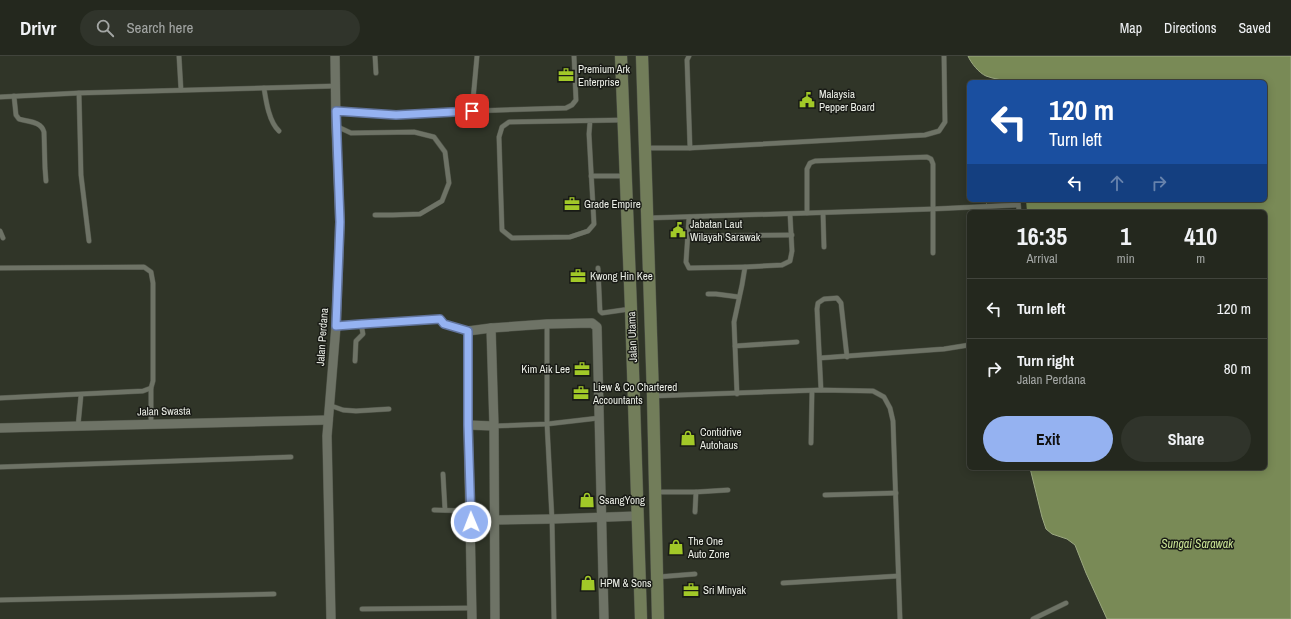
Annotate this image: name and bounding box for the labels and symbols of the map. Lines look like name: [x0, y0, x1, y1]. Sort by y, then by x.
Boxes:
place label: Premium Ark Enterprise: [578, 62, 631, 89]
office icon: Premium Ark Enterprise: [557, 66, 575, 84]
place label: Malaysia Pepper Board: [819, 87, 875, 114]
public building icon: Malaysia Pepper Board: [798, 91, 816, 109]
pin: [455, 94, 489, 128]
office icon: Grade Empire: [563, 195, 581, 213]
place label: Grade Empire: [584, 197, 641, 211]
place label: Jabatan Laut Wilayah Sarawak: [690, 217, 761, 244]
public building icon: Jabatan Laut Wilayah Sarawak: [669, 221, 687, 239]
office icon: Kwong Hin Kee: [569, 267, 587, 285]
place label: Kwong Hin Kee: [590, 269, 653, 283]
street label: Jalan Perdana: [313, 307, 331, 367]
street label: Jalan Utama: [624, 311, 640, 363]
office icon: Kim Aik Lee: [573, 360, 591, 378]
place label: Kim Aik Lee: [521, 362, 570, 376]
place label: Liew & Co Chartered Accountants: [592, 380, 677, 407]
office icon: Liew & Co Chartered Accountants: [572, 384, 590, 402]
street label: Jalan Swasta: [137, 404, 191, 418]
place label: Contidrive Autohaus: [699, 425, 742, 452]
shop icon: Contidrive Autohaus: [679, 429, 697, 447]
shop icon: SsangYong: [578, 491, 596, 509]
place label: SsangYong: [599, 493, 645, 507]
position arrow: [450, 501, 492, 543]
place label: The One Auto Zone: [687, 534, 730, 561]
water label: Sungai Sarawak: [1161, 536, 1234, 552]
shop icon: The One Auto Zone: [667, 538, 685, 556]
shop icon: HPM & Sons: [579, 574, 597, 592]
place label: HPM & Sons: [600, 576, 652, 590]
office icon: Sri Minyak: [682, 581, 700, 599]
place label: Sri Minyak: [703, 583, 747, 597]

